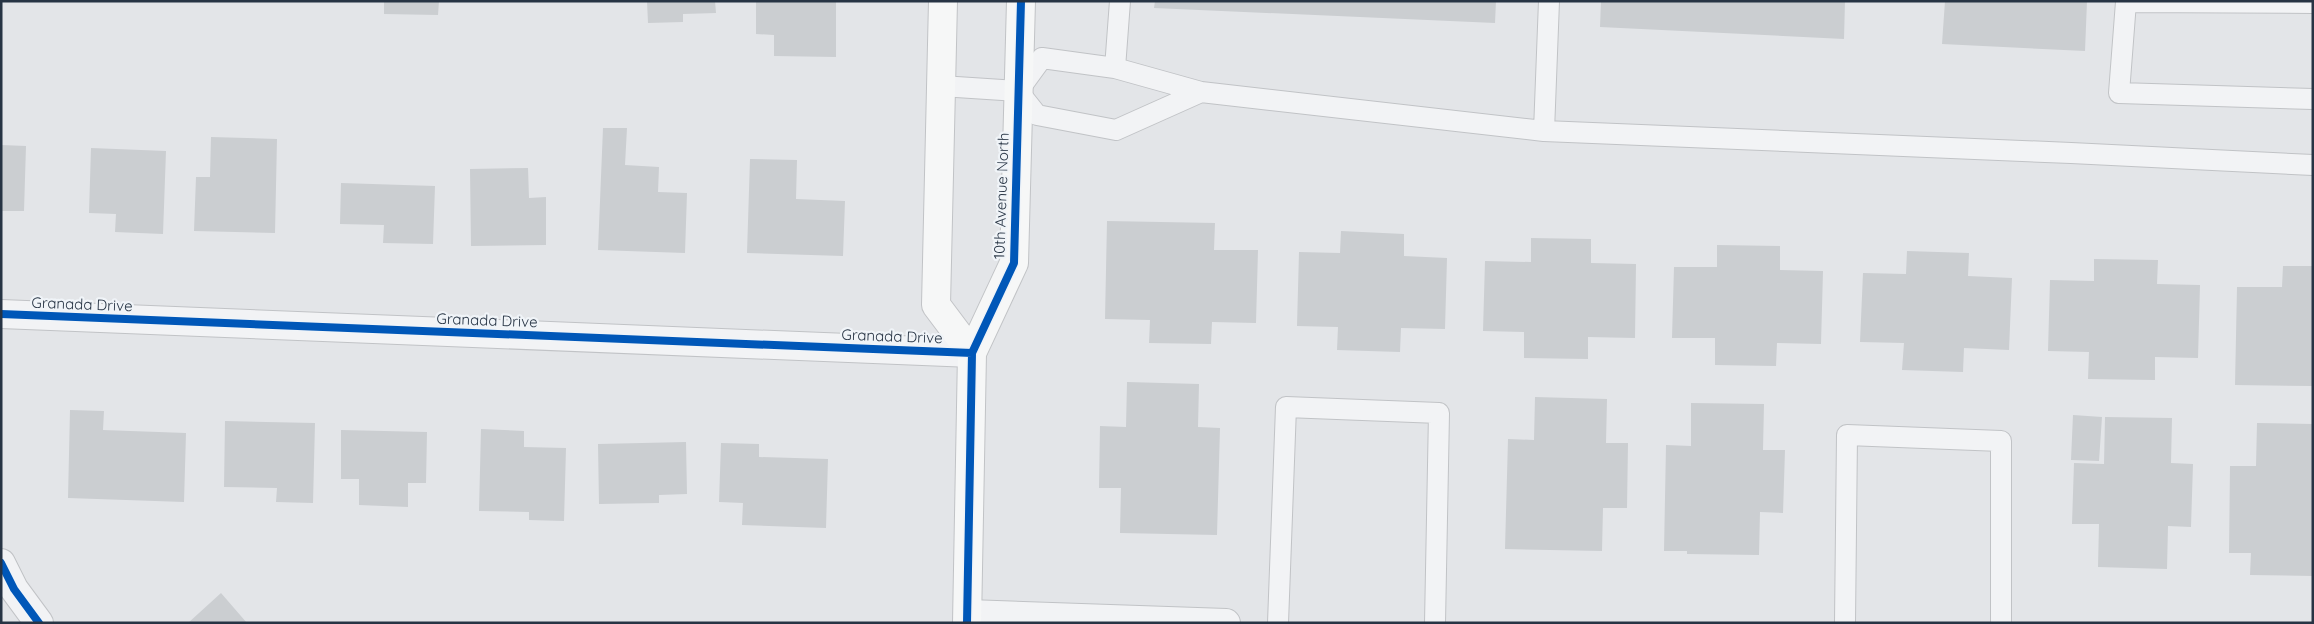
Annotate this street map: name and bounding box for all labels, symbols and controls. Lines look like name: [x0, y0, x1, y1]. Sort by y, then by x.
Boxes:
street label: 10th Avenue North: [989, 132, 1013, 260]
street label: Granada Drive: [31, 293, 133, 315]
street label: Granada Drive: [436, 309, 538, 331]
street label: Granada Drive: [841, 325, 943, 347]

